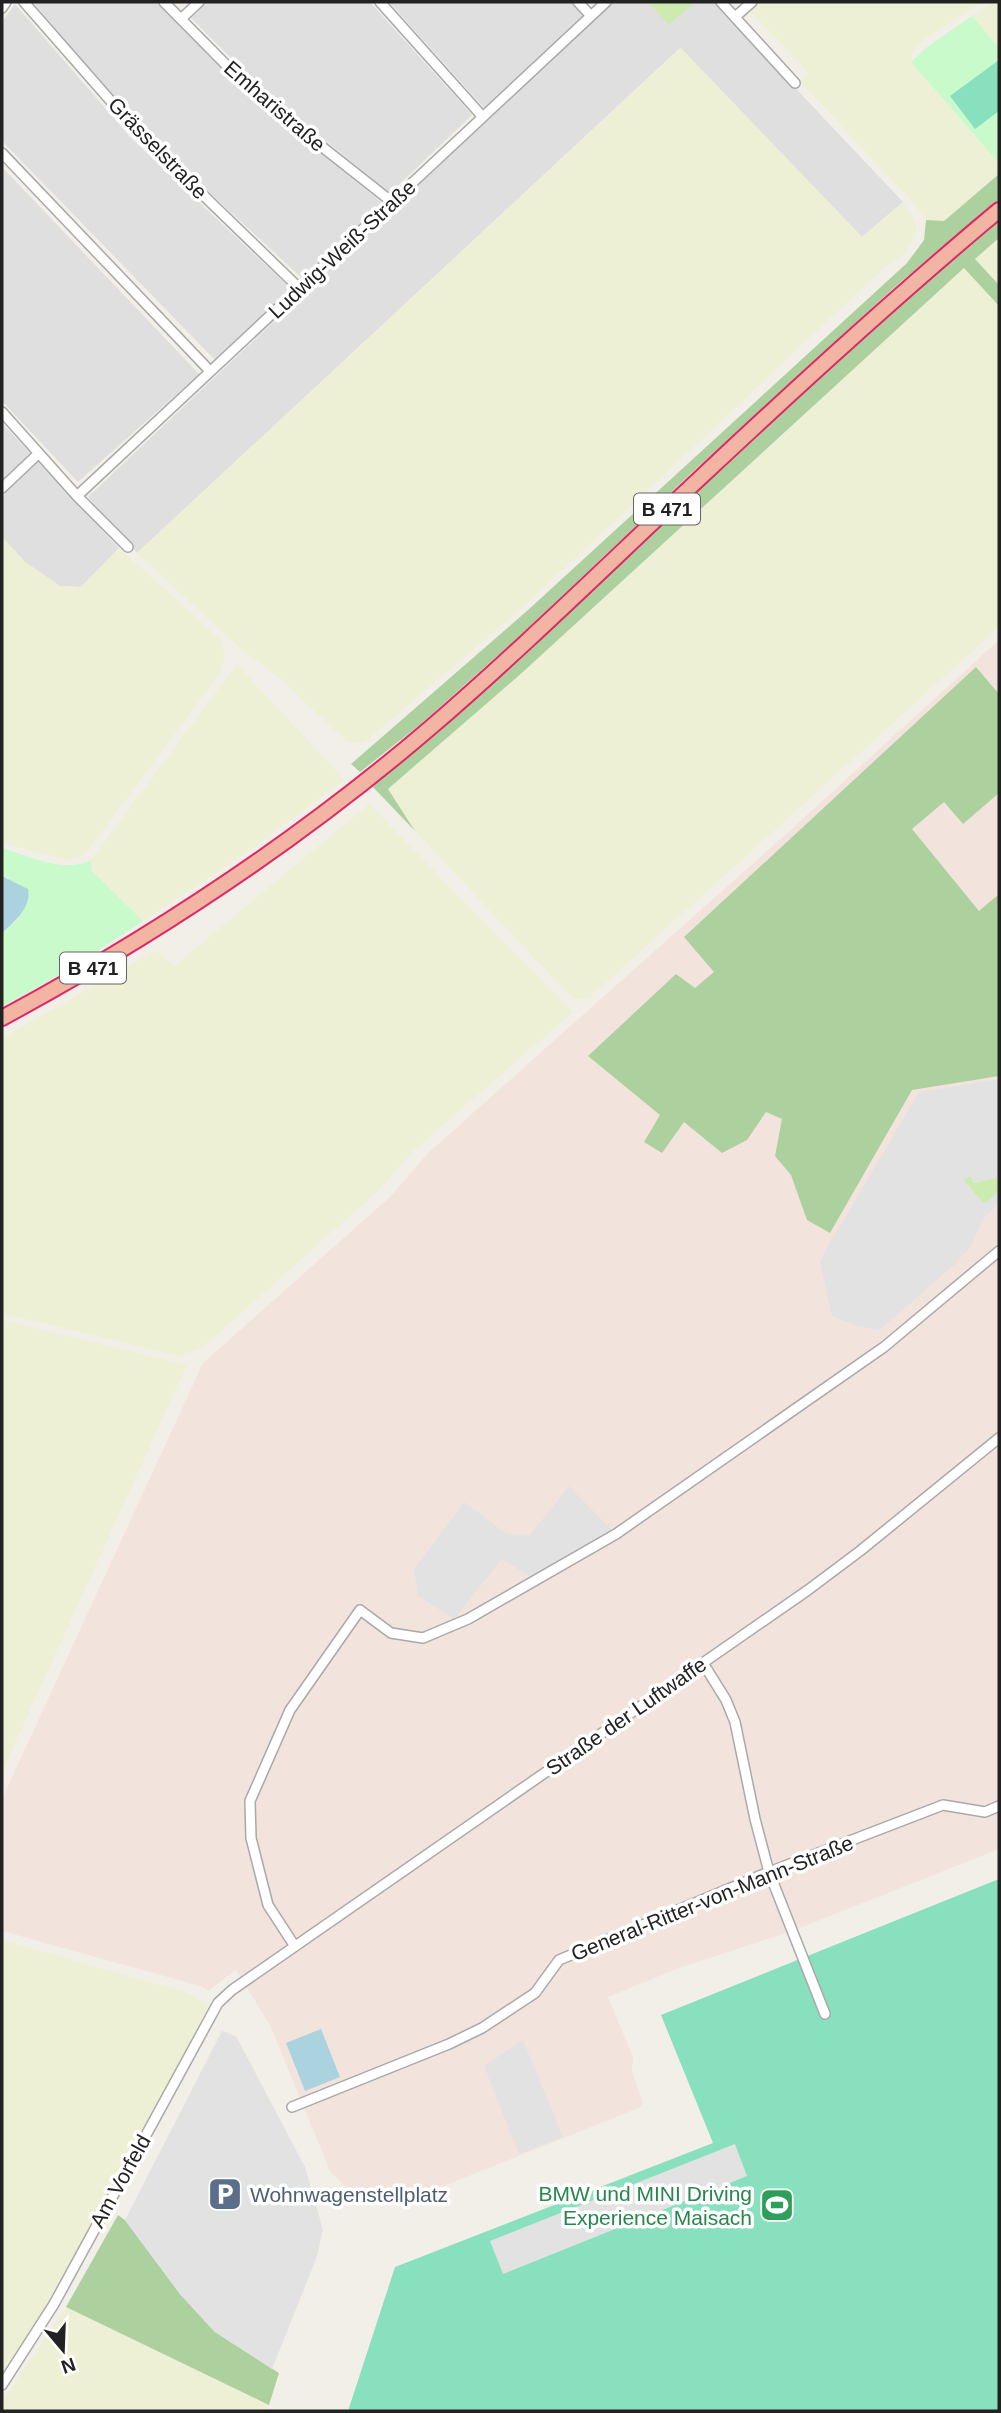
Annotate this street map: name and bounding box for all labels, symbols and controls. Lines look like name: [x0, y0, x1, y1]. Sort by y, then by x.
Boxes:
street label: Emharistraße: [220, 56, 330, 156]
street label: Grässelstraße: [104, 93, 212, 203]
street label: Ludwig-Weiß-Straße: [264, 175, 420, 323]
road number: B 471: [634, 494, 700, 524]
road number: B 471: [60, 952, 126, 984]
street label: Straße der Luftwaffe: [542, 1652, 710, 1780]
street label: General-Ritter-von-Mann-Straße: [568, 1831, 856, 1965]
street label: Am Vorfeld: [85, 2131, 155, 2231]
parking icon: Wohnwagenstellplatz: [206, 2175, 244, 2213]
place label: BMW und MINI Driving Experience Maisach: [538, 2182, 752, 2229]
place label: Wohnwagenstellplatz: [250, 2183, 448, 2206]
sports icon: BMW und MINI Driving Experience Maisach: [758, 2186, 796, 2224]
north arrow: [28, 2315, 98, 2385]
text: N: [58, 2353, 78, 2378]

